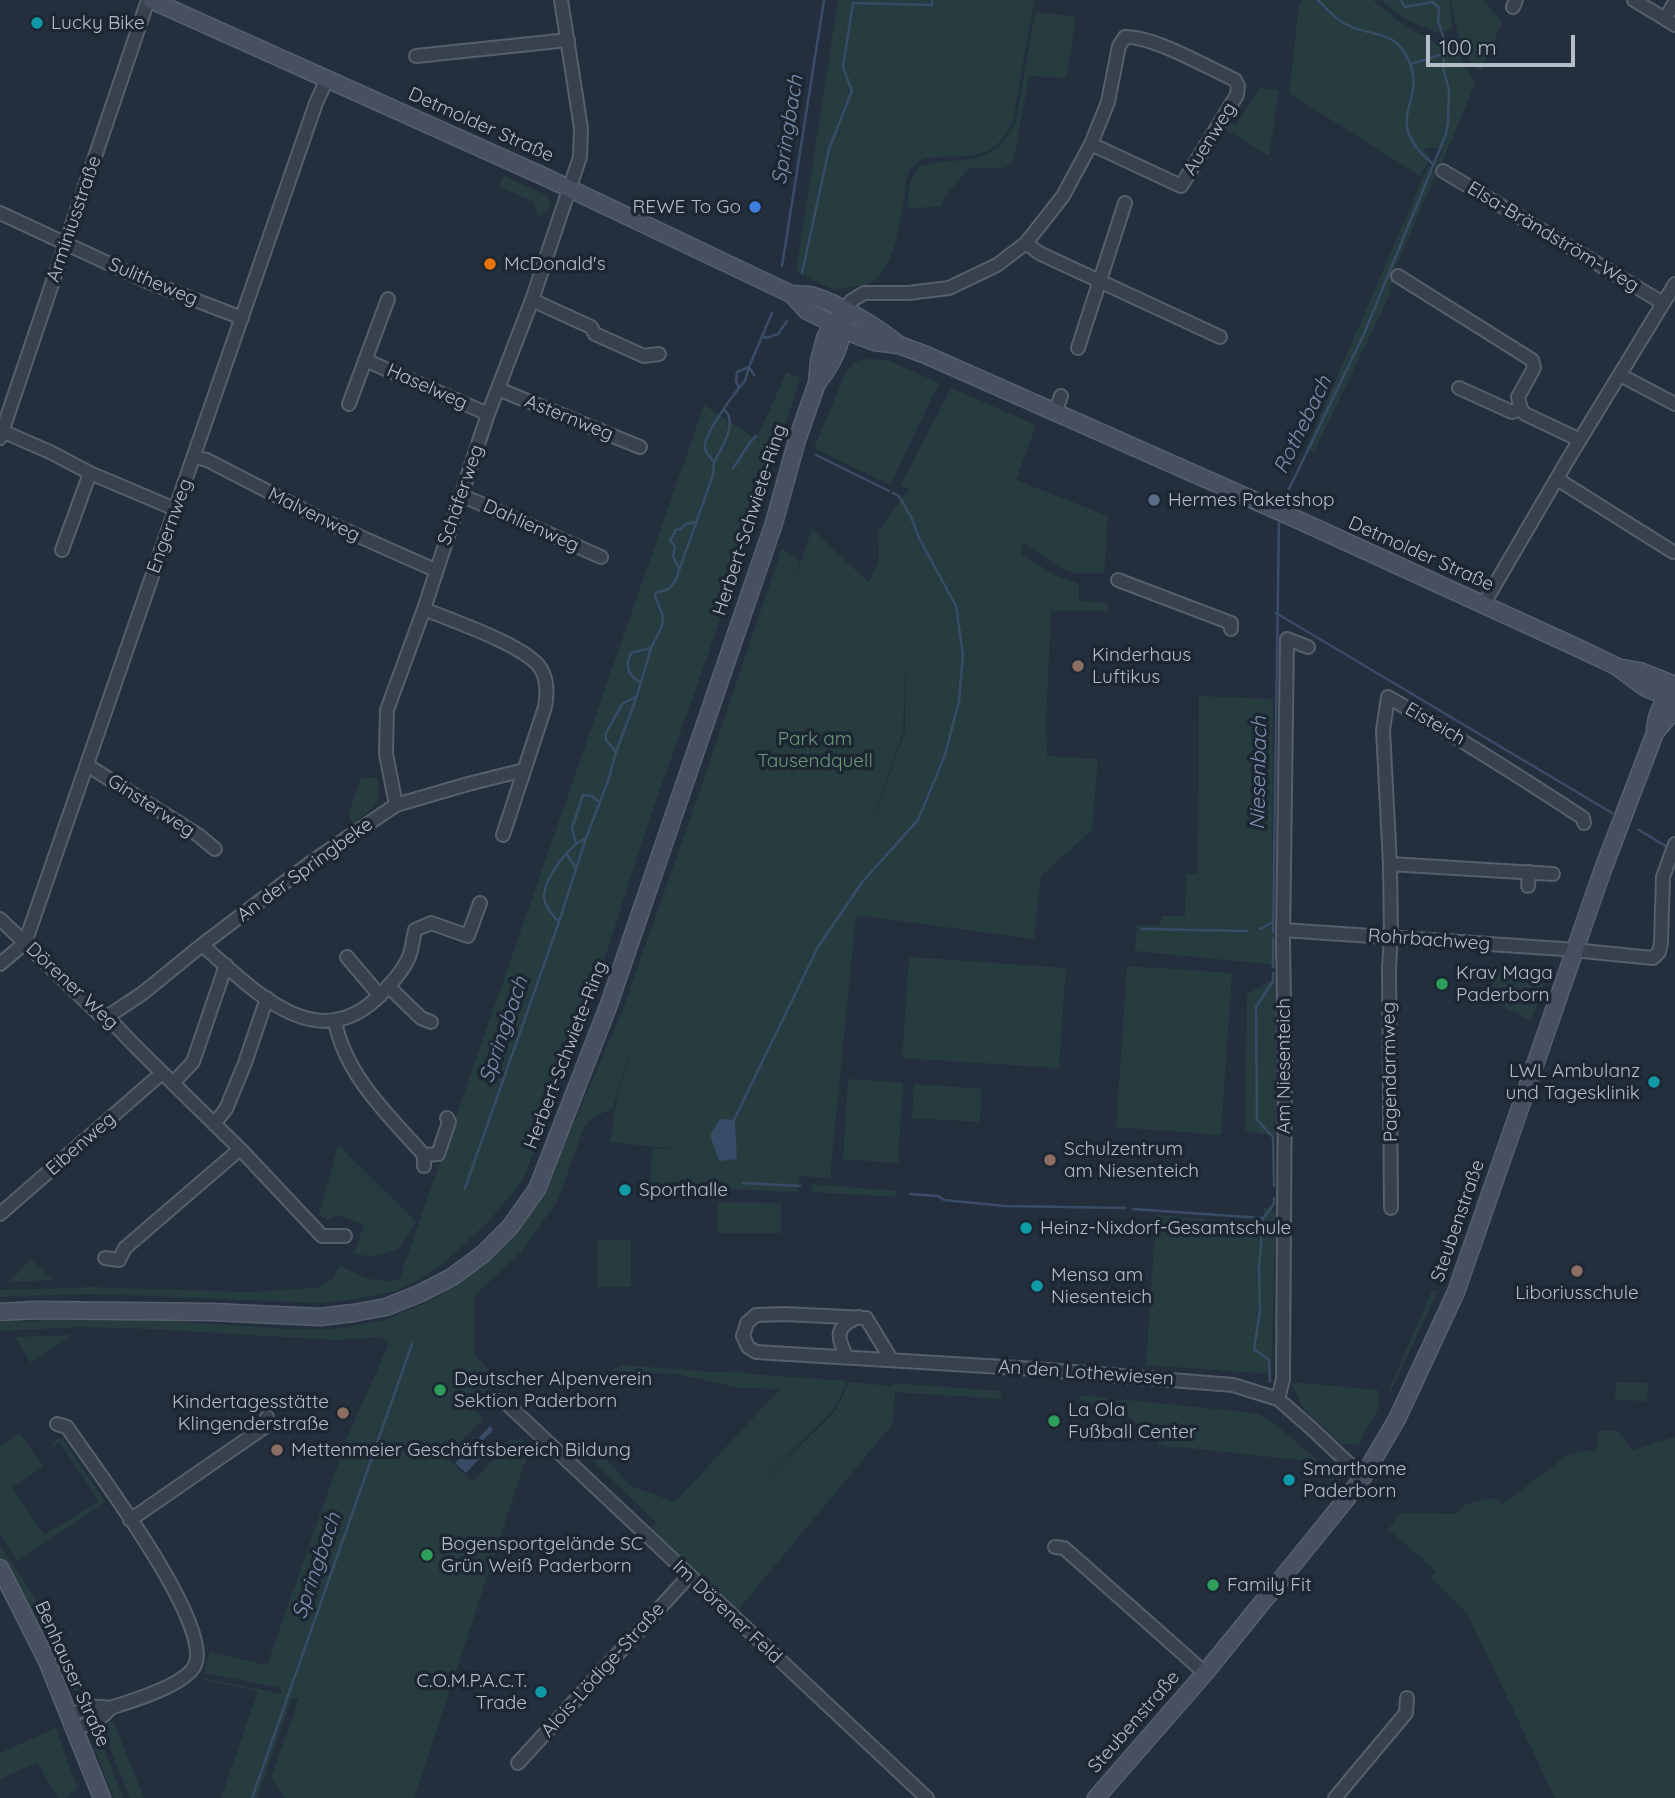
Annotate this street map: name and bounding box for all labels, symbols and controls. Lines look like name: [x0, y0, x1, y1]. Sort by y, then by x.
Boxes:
place label: Lucky Bike: [51, 12, 145, 34]
marker: Lucky Bike: [29, 15, 45, 31]
scale bar: [1430, 21, 1579, 65]
text: 100 m: [1439, 34, 1497, 60]
water label: Springbach: [767, 73, 809, 187]
street label: Detmolder Straße: [405, 83, 557, 167]
street label: Auenweg: [1179, 98, 1241, 180]
street label: Arminiusstraße: [42, 153, 106, 285]
street label: Elsa-Brändström-Weg: [1463, 177, 1643, 297]
place label: REWE To Go: [633, 196, 741, 218]
marker: REWE To Go: [747, 199, 763, 215]
street label: Sulitheweg: [105, 253, 201, 311]
place label: McDonald's: [504, 253, 606, 275]
marker: McDonald's: [482, 256, 498, 272]
street label: Haselweg: [383, 359, 471, 415]
water label: Rothebach: [1268, 372, 1338, 478]
street label: Asternweg: [521, 390, 617, 446]
street label: Herbert-Schwiete-Ring: [708, 422, 792, 618]
street label: Schäferweg: [433, 442, 489, 548]
street label: Engernweg: [142, 476, 198, 576]
street label: Malvenweg: [264, 483, 364, 547]
place label: Hermes Paketshop: [1168, 489, 1335, 511]
marker: Hermes Paketshop: [1146, 492, 1162, 508]
street label: Dahlienweg: [479, 495, 583, 557]
street label: Detmolder Straße: [1345, 512, 1497, 596]
place label: Kinderhaus Luftikus: [1092, 644, 1191, 688]
marker: Kinderhaus Luftikus: [1070, 658, 1086, 674]
street label: Eisteich: [1401, 698, 1469, 750]
water label: Niesenbach: [1245, 716, 1273, 830]
park label: Park am Tausendquell: [757, 728, 873, 772]
street label: Ginsterweg: [103, 769, 199, 843]
street label: An der Springbeke: [233, 813, 377, 927]
street label: Rohrbachweg: [1367, 924, 1491, 956]
street label: Dörener Weg: [21, 938, 123, 1034]
street label: Herbert-Schwiete-Ring: [520, 958, 612, 1152]
place label: Krav Maga Paderborn: [1456, 962, 1553, 1006]
water label: Springbach: [474, 974, 534, 1086]
marker: Krav Maga Paderborn: [1434, 976, 1450, 992]
street label: Am Niesenteich: [1273, 998, 1295, 1134]
street label: Pagendarmweg: [1377, 1002, 1403, 1142]
place label: LWL Ambulanz und Tagesklinik: [1506, 1060, 1640, 1104]
marker: LWL Ambulanz und Tagesklinik: [1646, 1074, 1662, 1090]
street label: Eibenweg: [41, 1108, 121, 1180]
place label: Schulzentrum am Niesenteich: [1064, 1138, 1199, 1182]
marker: Schulzentrum am Niesenteich: [1042, 1152, 1058, 1168]
street label: Steubenstraße: [1426, 1157, 1490, 1285]
place label: Sporthalle: [639, 1179, 728, 1201]
marker: Sporthalle: [617, 1182, 633, 1198]
place label: Heinz-Nixdorf-Gesamtschule: [1040, 1217, 1291, 1239]
marker: Heinz-Nixdorf-Gesamtschule: [1018, 1220, 1034, 1236]
marker: Liboriusschule: [1569, 1263, 1585, 1279]
place label: Mensa am Niesenteich: [1051, 1264, 1152, 1308]
marker: Mensa am Niesenteich: [1029, 1278, 1045, 1294]
place label: Liboriusschule: [1515, 1282, 1639, 1304]
street label: An den Lothewiesen: [997, 1355, 1175, 1391]
place label: Deutscher Alpenverein Sektion Paderborn: [454, 1368, 652, 1412]
marker: Deutscher Alpenverein Sektion Paderborn: [432, 1382, 448, 1398]
place label: Kindertagesstätte Klingenderstraße: [172, 1391, 329, 1435]
place label: La Ola Fußball Center: [1068, 1399, 1196, 1443]
marker: Kindertagesstätte Klingenderstraße: [335, 1405, 351, 1421]
marker: La Ola Fußball Center: [1046, 1413, 1062, 1429]
place label: Mettenmeier Geschäftsbereich Bildung: [291, 1439, 631, 1461]
marker: Mettenmeier Geschäftsbereich Bildung: [269, 1442, 285, 1458]
place label: Smarthome Paderborn: [1303, 1458, 1407, 1502]
marker: Smarthome Paderborn: [1281, 1472, 1297, 1488]
water label: Springbach: [287, 1510, 347, 1622]
place label: Bogensportgelände SC Grün Weiß Paderborn: [441, 1533, 643, 1577]
marker: Bogensportgelände SC Grün Weiß Paderborn: [419, 1547, 435, 1563]
street label: Im Dörener Feld: [668, 1556, 786, 1668]
place label: Family Fit: [1227, 1574, 1312, 1596]
marker: Family Fit: [1205, 1577, 1221, 1593]
street label: Benhauser Straße: [30, 1598, 114, 1750]
street label: Alois-Lödige-Straße: [537, 1598, 669, 1742]
street label: Steubenstraße: [1083, 1666, 1185, 1778]
place label: C.O.M.P.A.C.T. Trade: [417, 1670, 527, 1714]
marker: C.O.M.P.A.C.T. Trade: [533, 1684, 549, 1700]

